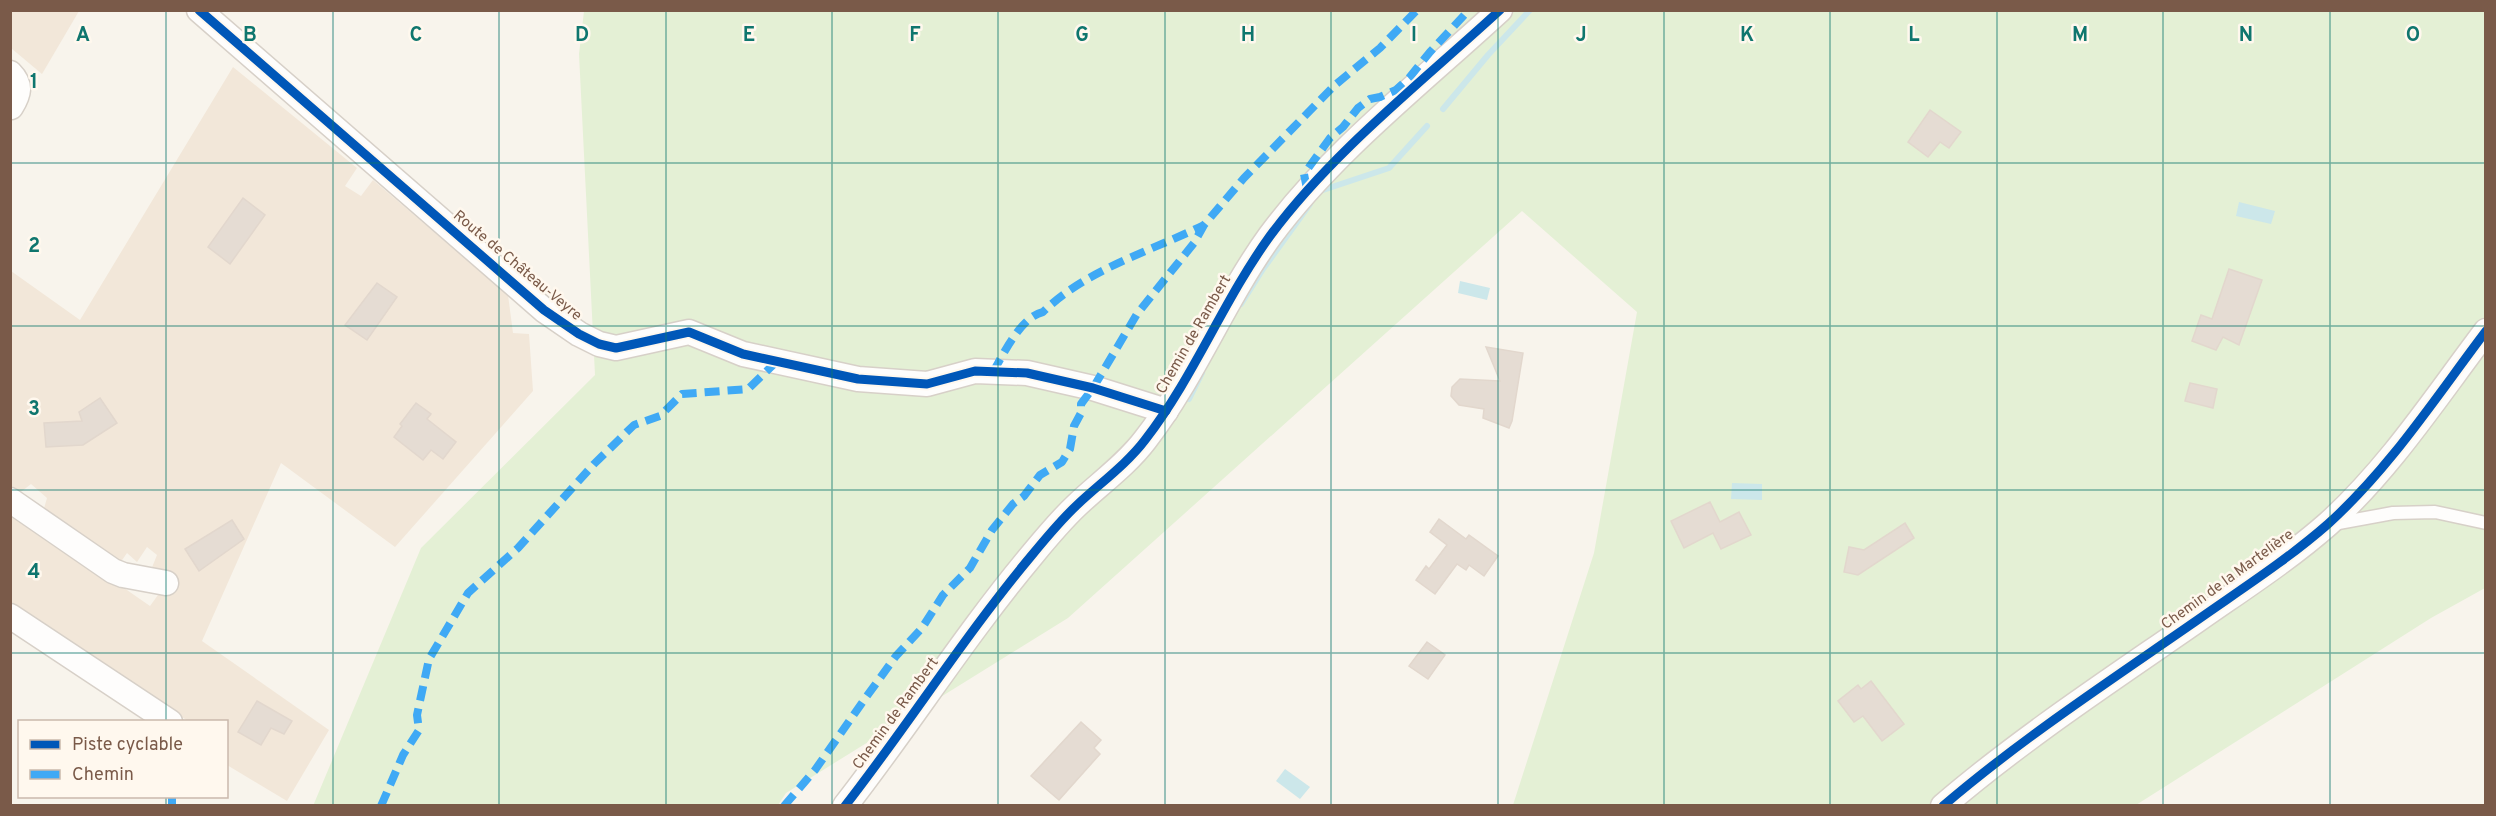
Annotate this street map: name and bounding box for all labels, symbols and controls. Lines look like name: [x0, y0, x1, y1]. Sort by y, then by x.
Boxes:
text: A: [76, 23, 90, 49]
text: B: [243, 23, 257, 49]
text: C: [410, 23, 422, 49]
text: D: [575, 23, 589, 49]
text: E: [743, 23, 755, 49]
text: F: [909, 23, 921, 49]
text: G: [1075, 23, 1089, 49]
text: H: [1241, 23, 1255, 49]
text: I: [1411, 23, 1417, 49]
text: J: [1575, 23, 1587, 49]
text: K: [1740, 23, 1754, 49]
text: L: [1908, 23, 1920, 49]
text: M: [2072, 23, 2088, 49]
text: N: [2239, 23, 2253, 49]
text: O: [2406, 23, 2420, 49]
text: 1: [30, 70, 38, 96]
street label: Route de Château-Veyre: [449, 207, 585, 326]
text: 2: [28, 234, 40, 260]
street label: Chemin de Rambert: [1152, 272, 1236, 398]
text: 3: [28, 397, 40, 423]
street label: Chemin de la Martelière: [2158, 526, 2298, 635]
text: 4: [28, 560, 40, 586]
street label: Chemin de Rambert: [849, 654, 943, 774]
legend: [18, 720, 228, 798]
text: Piste cyclable: [72, 734, 183, 757]
text: Chemin: [72, 764, 134, 787]

